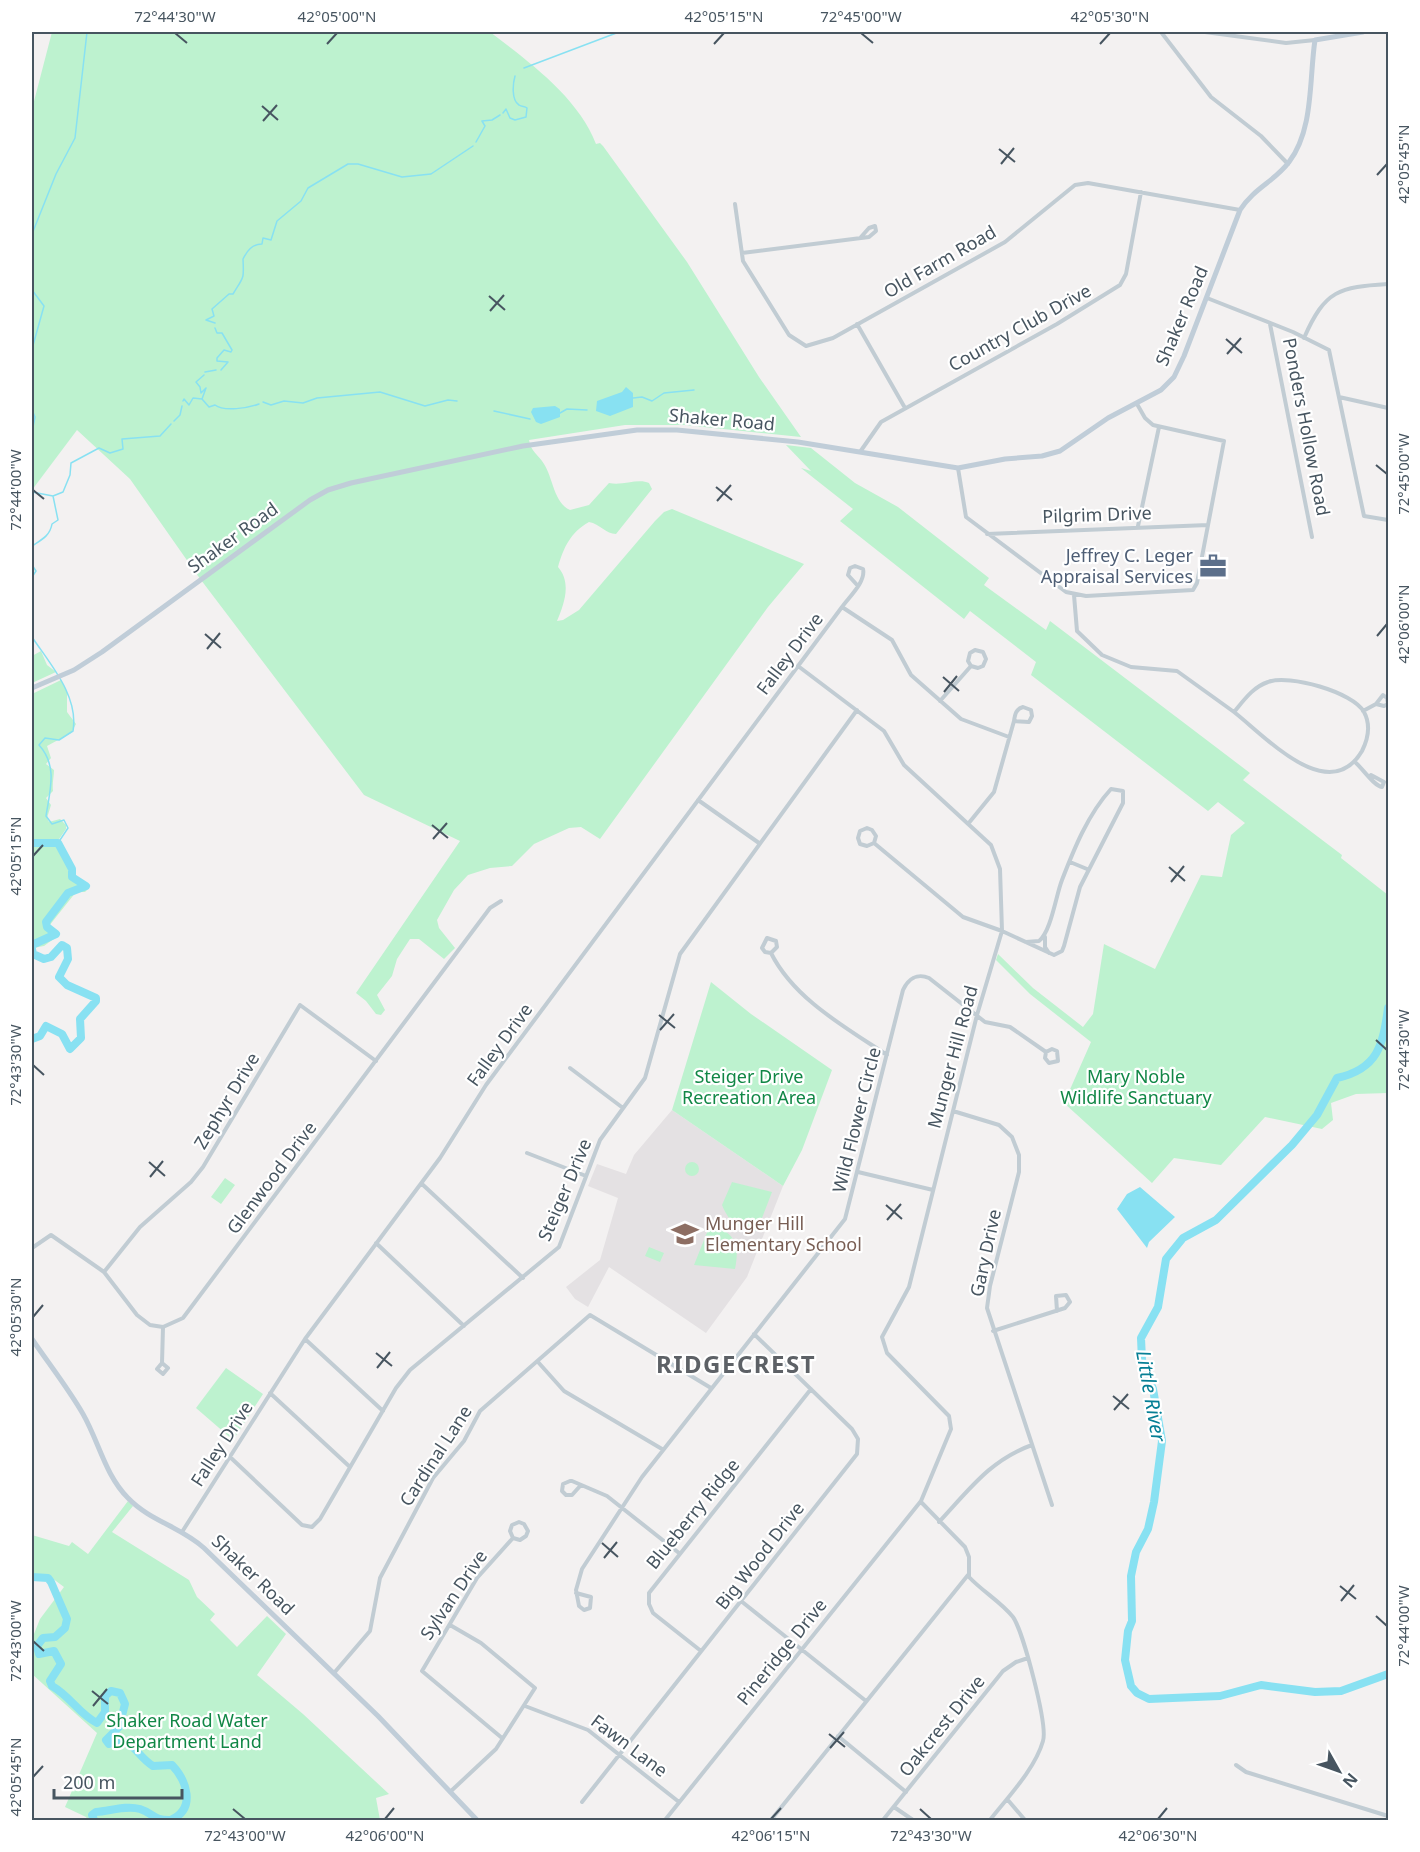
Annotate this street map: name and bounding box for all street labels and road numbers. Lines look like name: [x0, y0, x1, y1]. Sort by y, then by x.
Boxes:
street label: Old Farm Road: [879, 219, 1000, 303]
street label: Shaker Road: [1149, 262, 1213, 369]
street label: Country Club Drive: [944, 278, 1095, 376]
street label: Ponders Hollow Road: [1278, 336, 1336, 518]
street label: Shaker Road: [668, 402, 776, 436]
street label: Shaker Road: [182, 496, 282, 578]
street label: Pilgrim Drive: [1042, 500, 1152, 528]
street label: Falley Drive: [750, 607, 828, 699]
street label: Munger Hill Road: [921, 983, 983, 1131]
street label: Falley Drive: [461, 998, 537, 1091]
street label: Wild Flower Circle: [826, 1044, 886, 1195]
street label: Zephyr Drive: [188, 1048, 264, 1153]
street label: Glenwood Drive: [221, 1116, 321, 1239]
street label: Steiger Drive: [532, 1135, 596, 1244]
street label: Gary Drive: [964, 1207, 1006, 1299]
street label: Falley Drive: [185, 1396, 258, 1491]
street label: Cardinal Lane: [394, 1400, 477, 1510]
street label: Blueberry Ridge: [640, 1453, 744, 1574]
street label: Big Wood Drive: [710, 1497, 809, 1614]
street label: Shaker Road: [207, 1529, 300, 1620]
street label: Sylvan Drive: [414, 1545, 492, 1644]
street label: Pineridge Drive: [731, 1593, 832, 1710]
street label: Oakcrest Drive: [893, 1670, 990, 1781]
street label: Fawn Lane: [586, 1708, 673, 1782]

